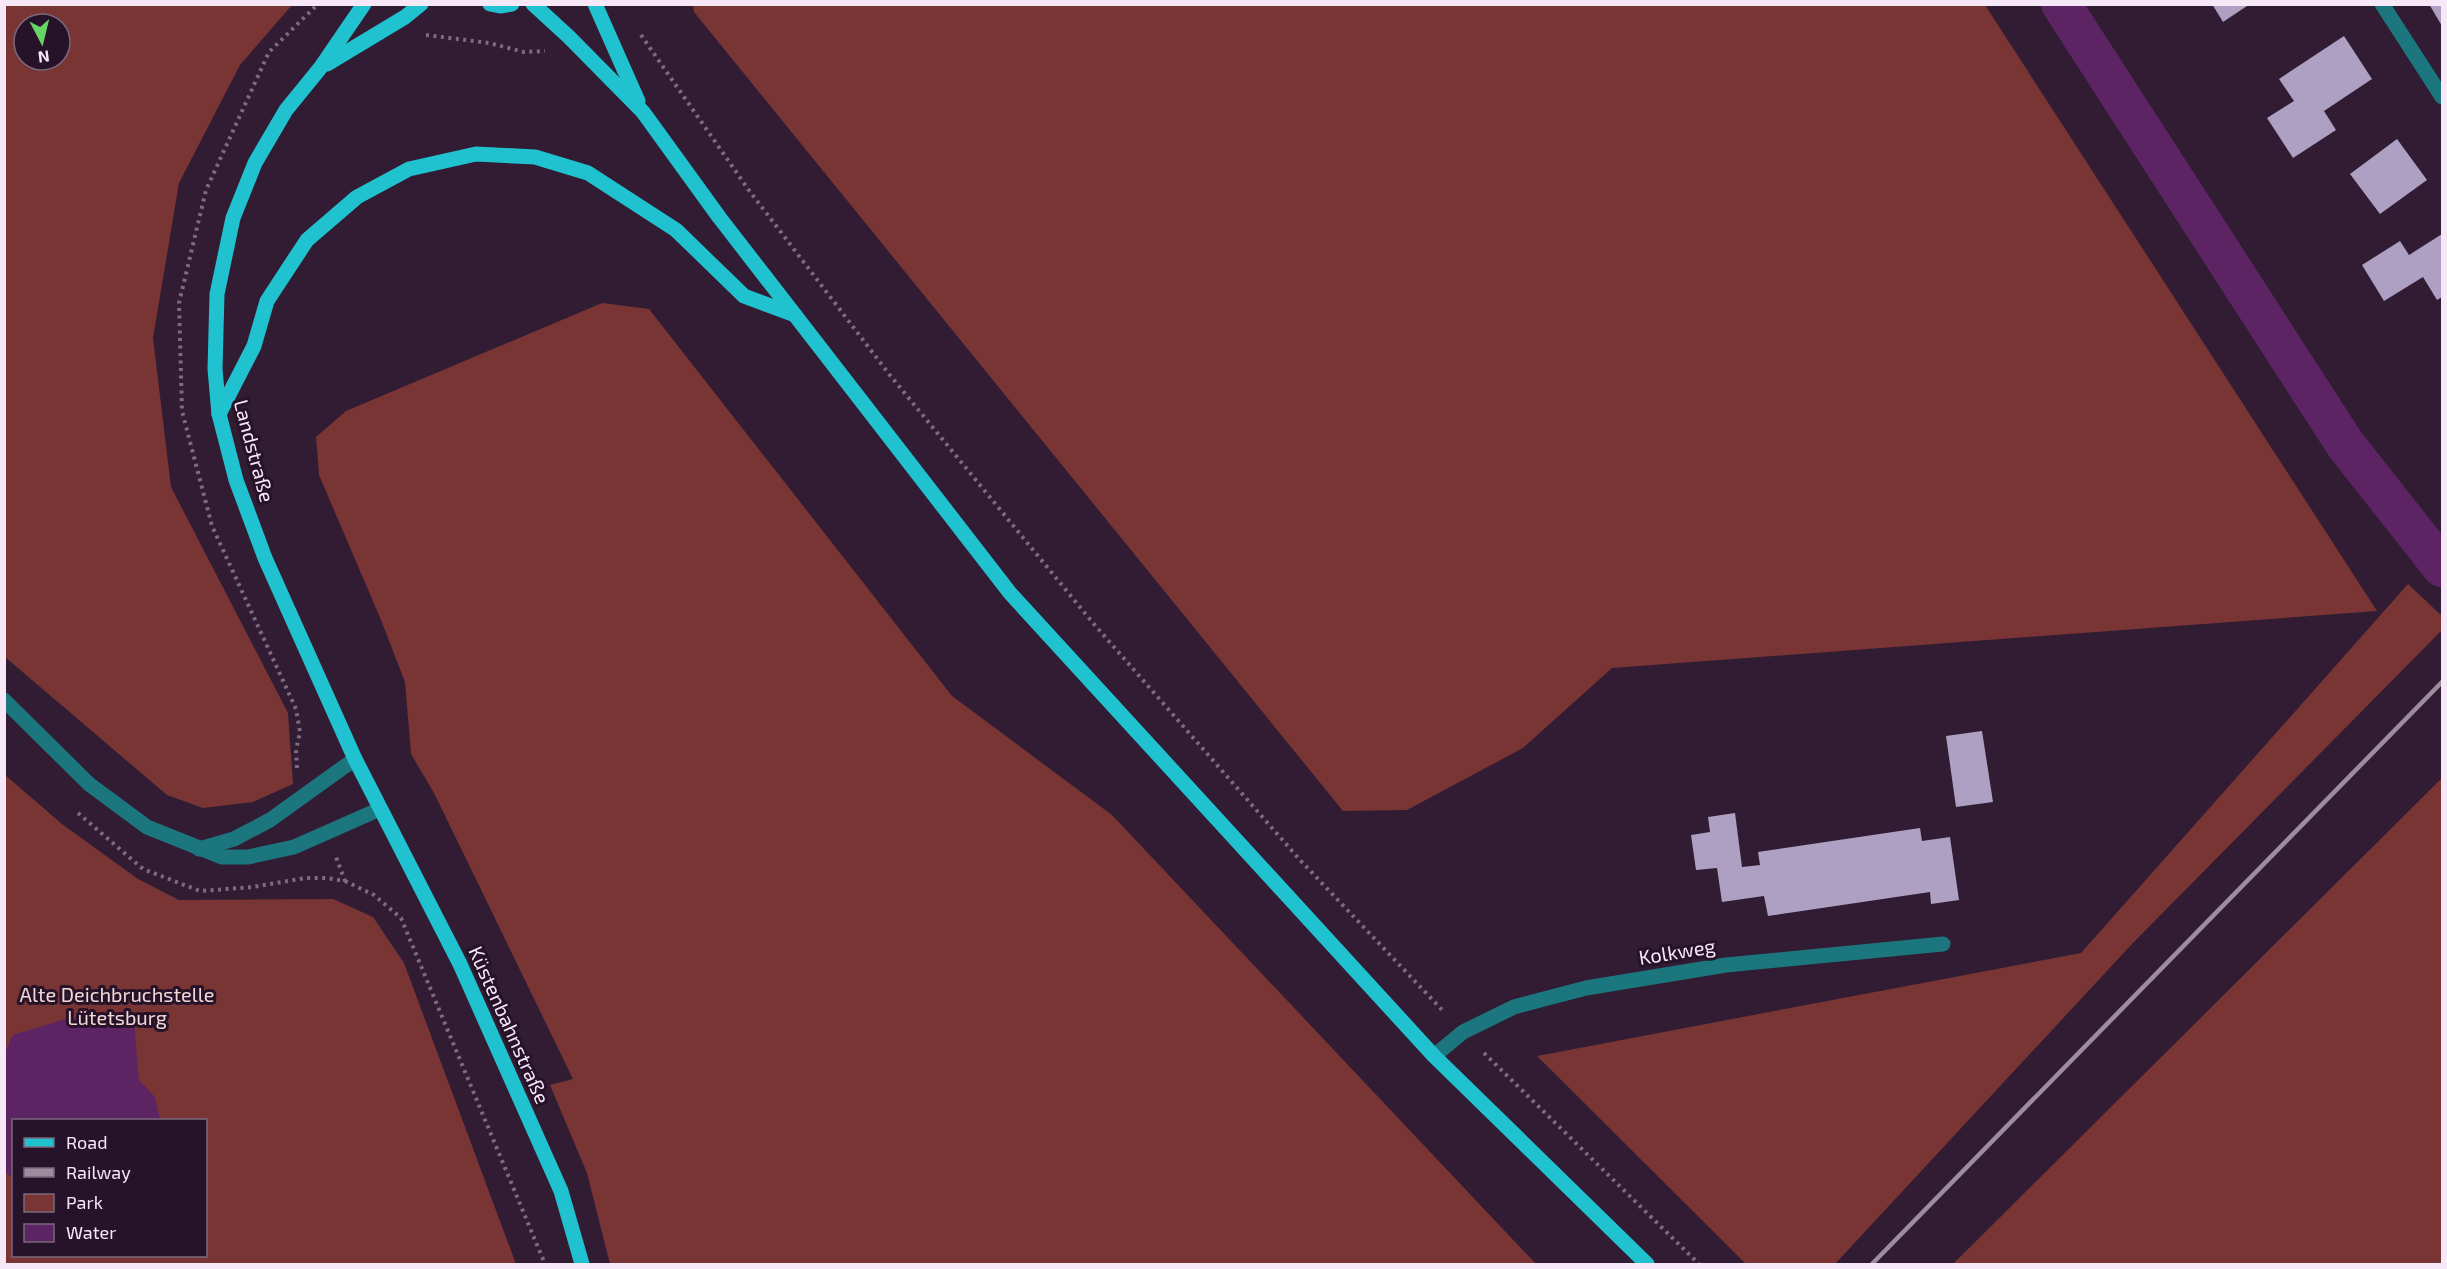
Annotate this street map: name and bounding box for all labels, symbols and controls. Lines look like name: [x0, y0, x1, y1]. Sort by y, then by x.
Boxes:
north arrow: [12, 12, 72, 72]
text: N: [37, 47, 51, 68]
street label: Landstraße: [230, 397, 280, 505]
street label: Kolkweg: [1637, 933, 1717, 969]
street label: Küstenbahnstraße: [464, 942, 555, 1107]
park label: Alte Deichbruchstelle Lütetsburg: [20, 982, 214, 1029]
legend: [12, 1119, 207, 1257]
text: Road: [66, 1131, 107, 1153]
text: Railway: [66, 1161, 131, 1183]
text: Park: [66, 1191, 103, 1213]
text: Water: [66, 1221, 116, 1243]

